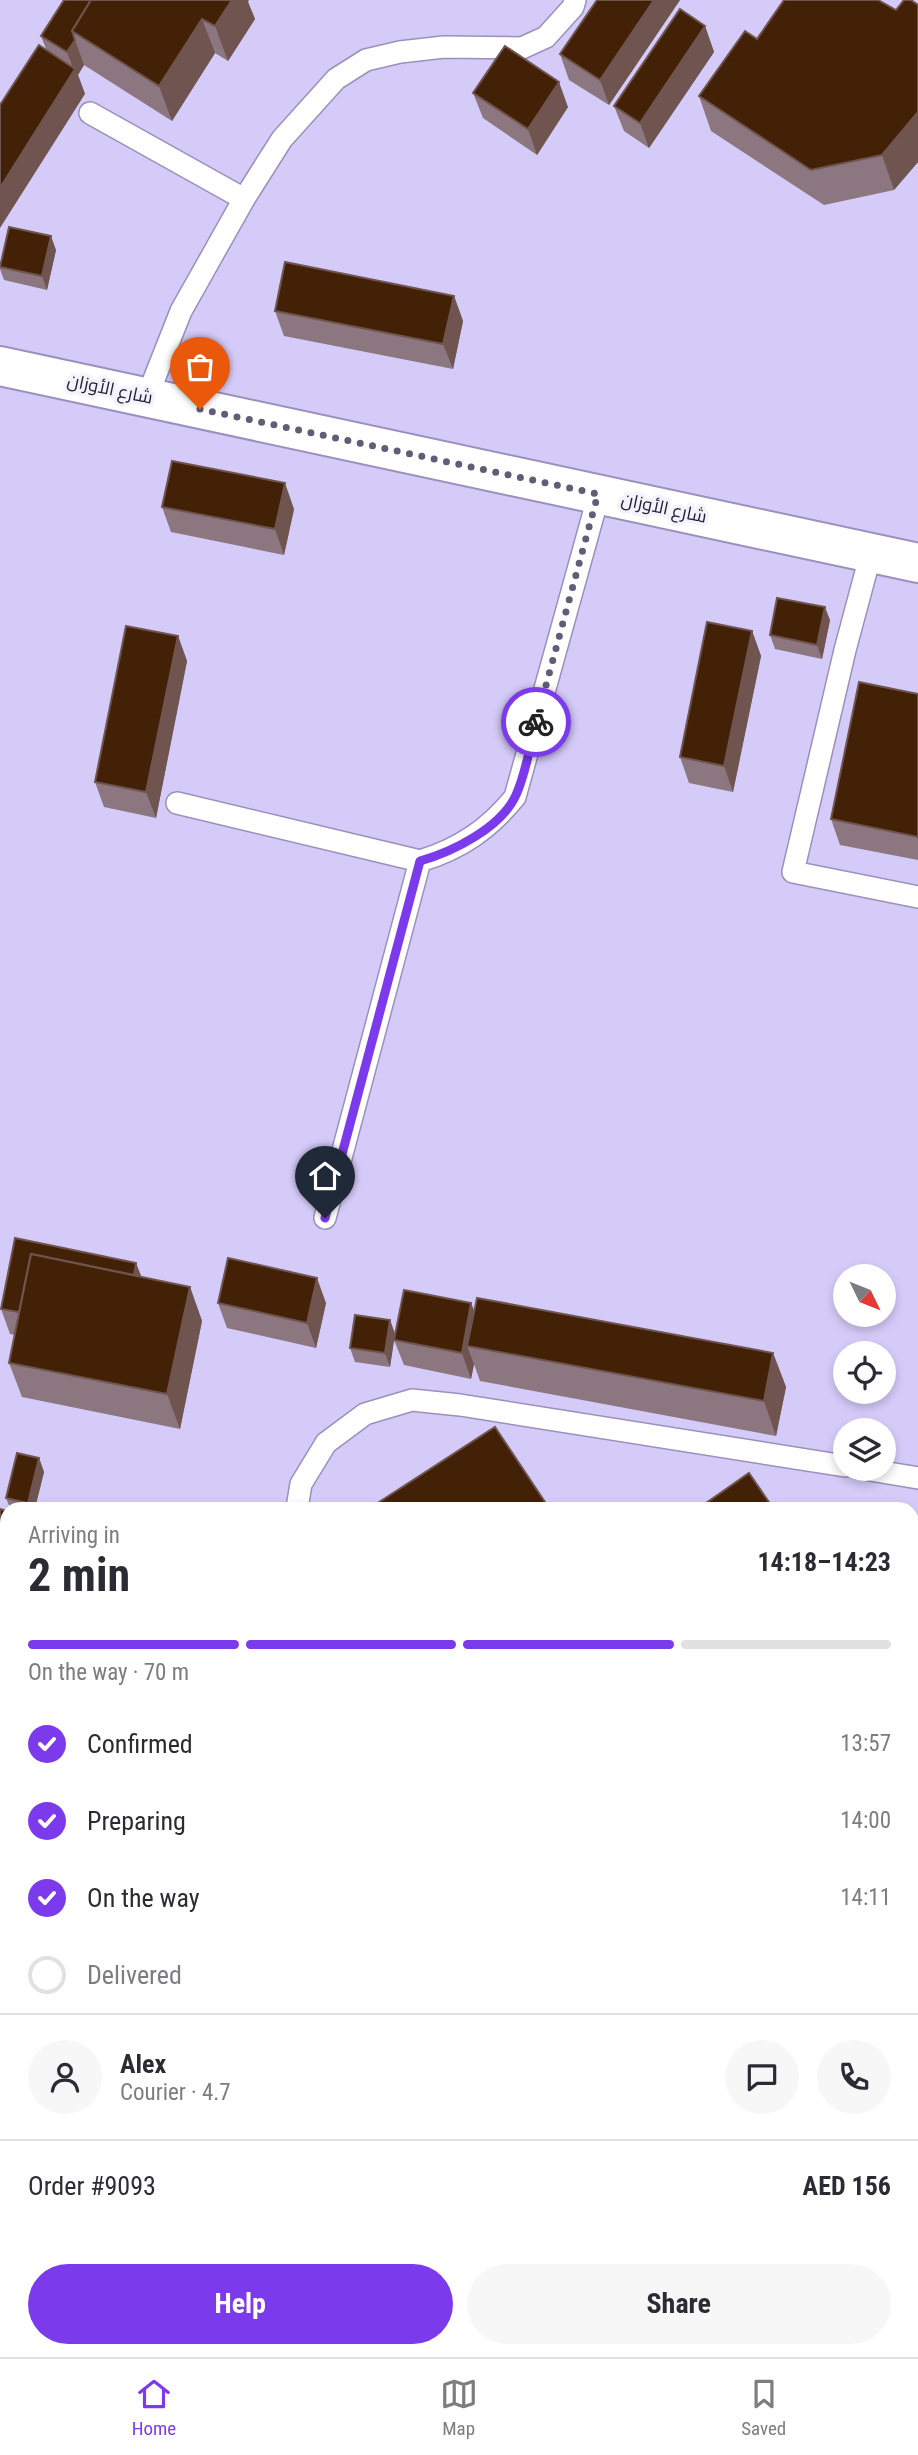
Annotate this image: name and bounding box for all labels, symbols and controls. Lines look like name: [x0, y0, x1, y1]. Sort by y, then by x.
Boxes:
pin: [170, 337, 230, 409]
icon: bag: [181, 348, 219, 386]
street label: شارع الأوزان: [65, 369, 155, 410]
street label: شارع الأوزان: [619, 488, 709, 529]
courier: [501, 687, 571, 757]
icon: bike: [517, 703, 555, 741]
pin: [295, 1146, 355, 1218]
icon: home: [306, 1157, 344, 1195]
north arrow: [833, 1264, 896, 1326]
map controls: [833, 1264, 896, 1481]
button: locate: [833, 1341, 896, 1404]
button: layers: [833, 1418, 896, 1481]
text: Arriving in: [28, 1522, 120, 1549]
text: 14:18–14:23: [757, 1547, 891, 1577]
text: 2 min: [28, 1548, 130, 1602]
text: On the way · 70 m: [28, 1659, 189, 1686]
icon: check: [28, 1725, 66, 1763]
text: Confirmed: [87, 1729, 193, 1759]
text: 13:57: [840, 1730, 891, 1757]
icon: check: [28, 1802, 66, 1840]
text: Preparing: [87, 1806, 186, 1836]
text: 14:00: [840, 1807, 891, 1834]
icon: check: [28, 1879, 66, 1917]
text: On the way: [87, 1883, 200, 1913]
text: 14:11: [840, 1884, 891, 1911]
text: Delivered: [87, 1960, 182, 1990]
button: person: [28, 2040, 102, 2114]
button: chat: [725, 2040, 799, 2114]
button: phone: [817, 2040, 891, 2114]
text: Alex: [120, 2049, 166, 2079]
text: Courier · 4.7: [120, 2079, 231, 2106]
text: Order #9093: [28, 2171, 156, 2201]
text: AED 156: [803, 2171, 891, 2201]
button: Help: [28, 2264, 453, 2344]
button: Share: [467, 2264, 891, 2344]
tab: Home: [132, 2375, 176, 2440]
tab: Map: [440, 2375, 478, 2440]
tab: Saved: [741, 2375, 786, 2440]

